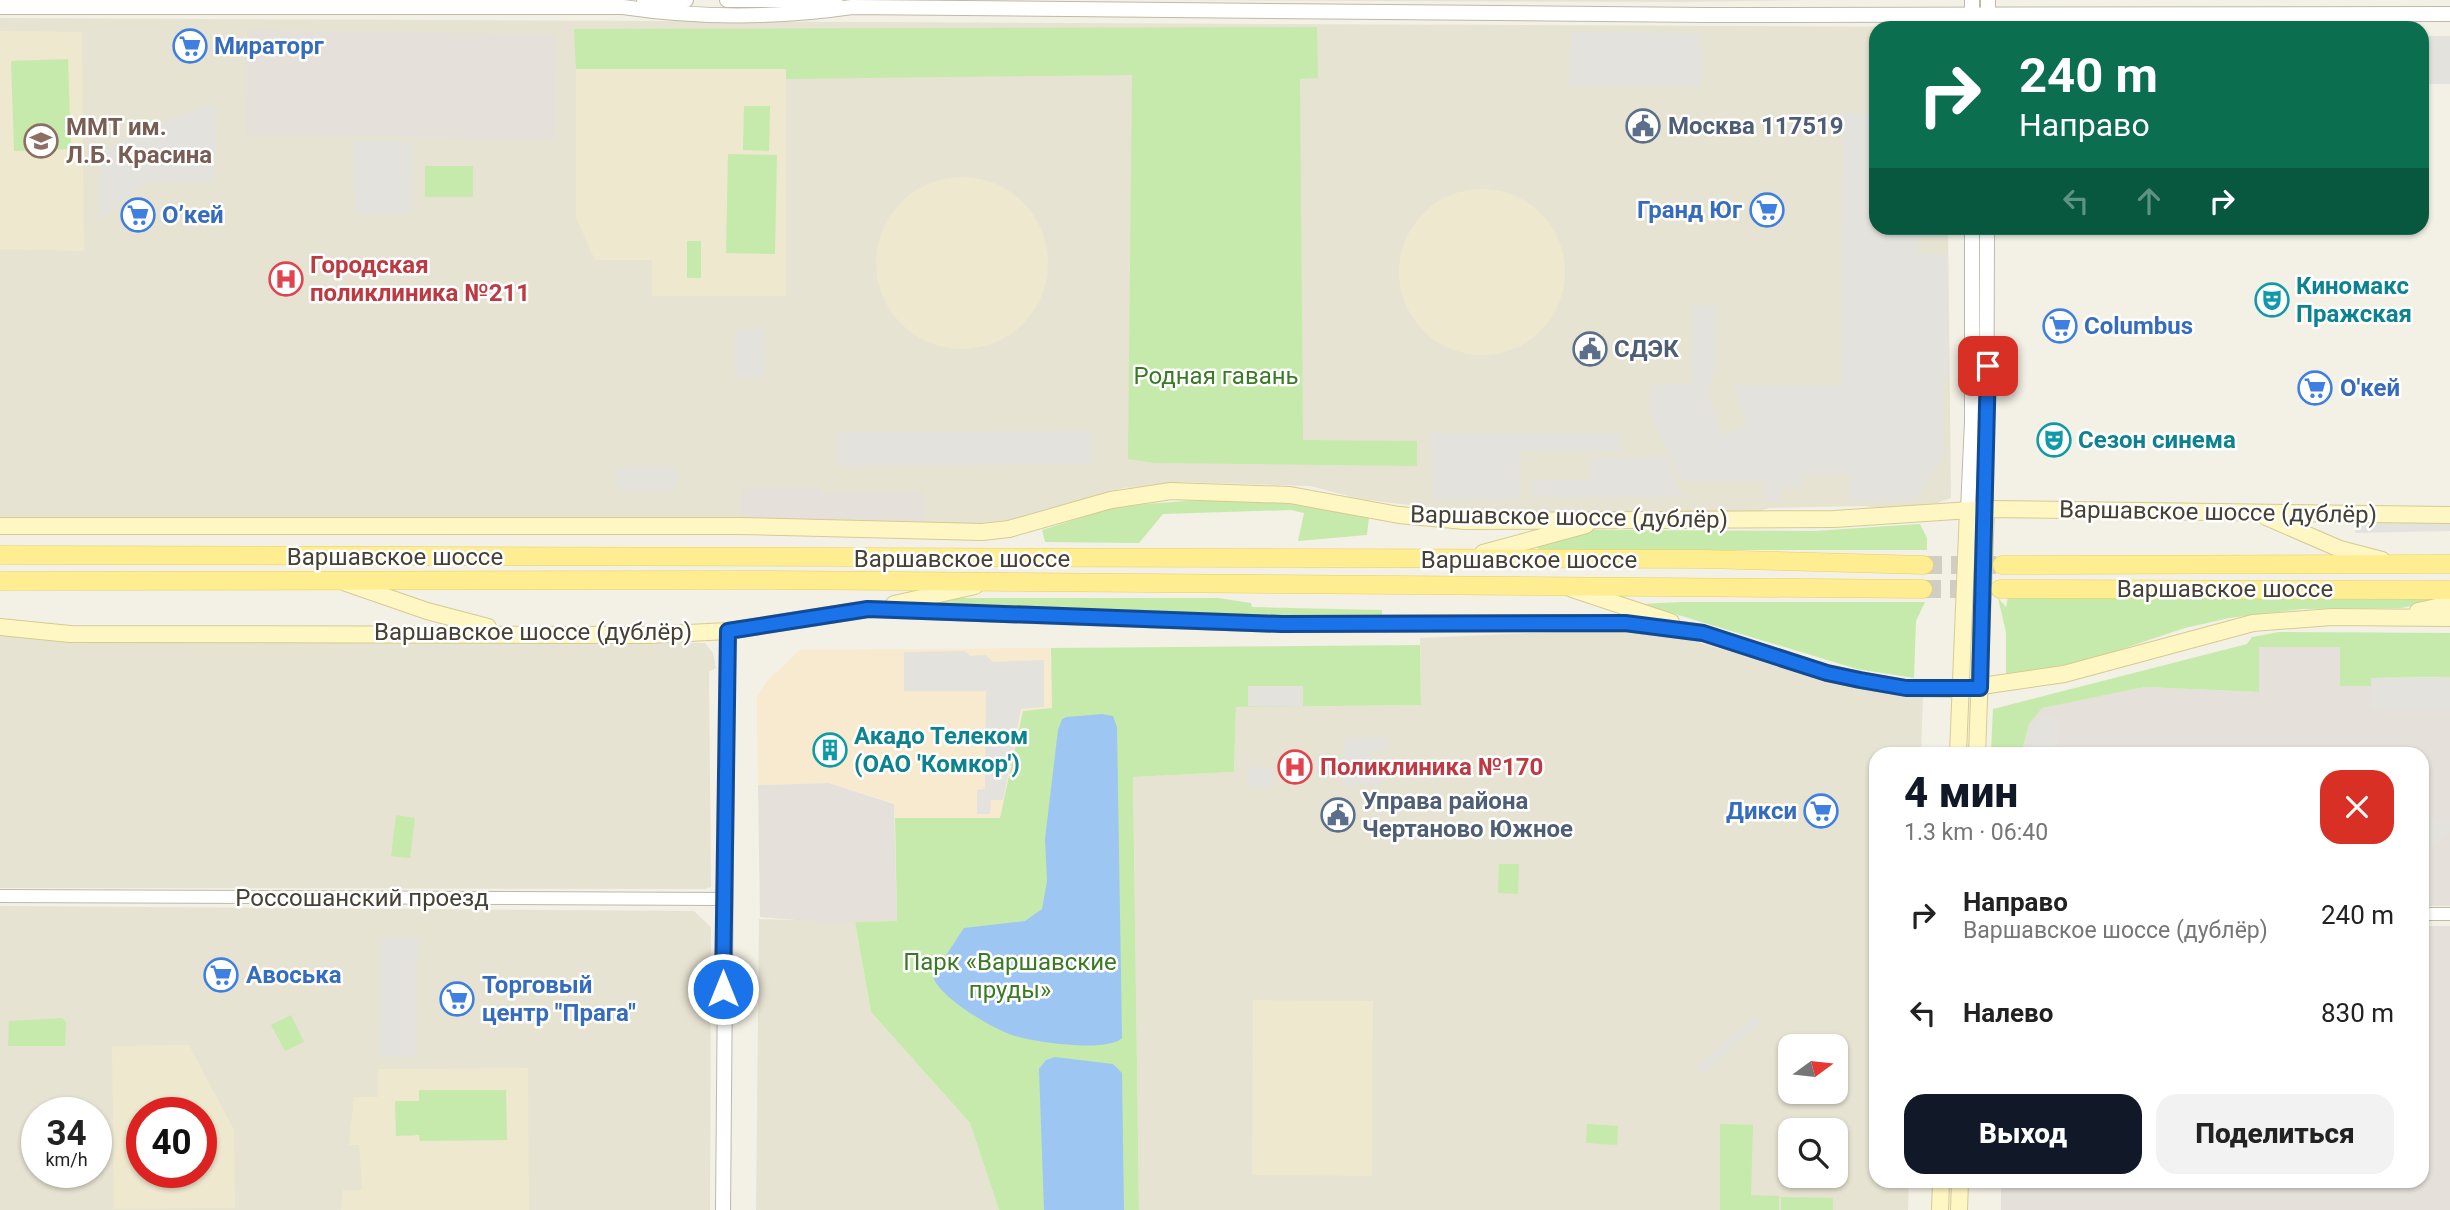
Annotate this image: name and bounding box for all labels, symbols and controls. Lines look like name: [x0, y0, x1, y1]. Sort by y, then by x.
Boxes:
supermarket icon: Мираторг: [171, 27, 209, 65]
place label: Мираторг: [214, 32, 324, 60]
text: 240 m: [2019, 47, 2158, 104]
icon: right: [1904, 49, 1995, 140]
text: Направо: [2019, 106, 2150, 144]
public building icon: Москва 117519: [1624, 107, 1662, 145]
place label: Москва 117519: [1668, 112, 1844, 140]
place label: ММТ им. Л.Б. Красина: [66, 113, 212, 169]
school or university icon: ММТ им. Л.Б. Красина: [22, 122, 60, 160]
icon: left: [2057, 182, 2095, 220]
icon: ahead: [2130, 182, 2168, 220]
icon: right: [2203, 182, 2241, 220]
supermarket icon: Гранд Юг: [1748, 191, 1786, 229]
supermarket icon: О’кей: [119, 196, 157, 234]
place label: Гранд Юг: [1637, 196, 1742, 224]
place label: О’кей: [162, 201, 224, 229]
place label: Городская поликлиника №211: [310, 251, 530, 307]
hospital icon: Городская поликлиника №211: [267, 260, 305, 298]
place label: Киномакс Пражская: [2296, 272, 2412, 328]
theatre icon: Киномакс Пражская: [2253, 281, 2291, 319]
supermarket icon: Columbus: [2041, 307, 2079, 345]
place label: Columbus: [2084, 312, 2193, 340]
public building icon: СДЭК: [1571, 330, 1609, 368]
place label: СДЭК: [1614, 335, 1679, 363]
pin: [1958, 336, 2018, 396]
icon: arrive: [1969, 347, 2007, 385]
park label: Родная гавань: [1133, 362, 1299, 390]
supermarket icon: О'кей: [2296, 369, 2334, 407]
place label: О'кей: [2340, 374, 2400, 402]
theatre icon: Сезон синема: [2035, 421, 2073, 459]
place label: Сезон синема: [2078, 426, 2236, 454]
street label: Варшавское шоссе (дублёр): [2059, 495, 2377, 529]
street label: Варшавское шоссе (дублёр): [1410, 500, 1728, 534]
street label: Варшавское шоссе: [287, 543, 503, 571]
street label: Варшавское шоссе: [854, 545, 1070, 573]
street label: Варшавское шоссе: [1421, 546, 1637, 574]
street label: Варшавское шоссе: [2117, 575, 2333, 603]
street label: Варшавское шоссе (дублёр): [374, 618, 692, 646]
place label: Акадо Телеком (ОАО 'Комкор'): [854, 722, 1028, 778]
building icon: Акадо Телеком (ОАО 'Комкор'): [811, 731, 849, 769]
hospital icon: Поликлиника №170: [1276, 748, 1314, 786]
place label: Поликлиника №170: [1320, 753, 1543, 781]
text: 4 мин: [1904, 768, 2018, 817]
button: close: [2320, 770, 2394, 844]
place label: Управа района Чертаново Южное: [1362, 787, 1573, 843]
supermarket icon: Дикси: [1802, 792, 1840, 830]
public building icon: Управа района Чертаново Южное: [1319, 796, 1357, 834]
place label: Дикси: [1726, 797, 1797, 825]
text: 1.3 km · 06:40: [1904, 819, 2048, 846]
street label: Россошанский проезд: [235, 884, 489, 912]
text: Направо: [1963, 887, 2068, 917]
icon: right: [1904, 896, 1942, 934]
text: 240 m: [2321, 900, 2394, 930]
text: Варшавское шоссе (дублёр): [1963, 917, 2268, 944]
park label: Парк «Варшавские пруды»: [903, 948, 1117, 1004]
position arrow: [686, 952, 760, 1026]
supermarket icon: Авоська: [202, 956, 240, 994]
place label: Авоська: [246, 961, 342, 989]
place label: Торговый центр "Прага": [482, 971, 636, 1027]
supermarket icon: Торговый центр "Прага": [438, 980, 476, 1018]
icon: left: [1904, 994, 1942, 1032]
text: Налево: [1963, 998, 2053, 1028]
text: 830 m: [2321, 998, 2394, 1028]
north arrow: [1778, 1034, 1848, 1104]
map controls: [1778, 1034, 1848, 1188]
button: Выход: [1904, 1094, 2142, 1174]
button: Поделиться: [2156, 1094, 2394, 1174]
speed limit sign: 40: [126, 1097, 217, 1188]
text: 34: [46, 1113, 87, 1154]
button: search: [1778, 1118, 1848, 1188]
text: km/h: [45, 1149, 88, 1170]

